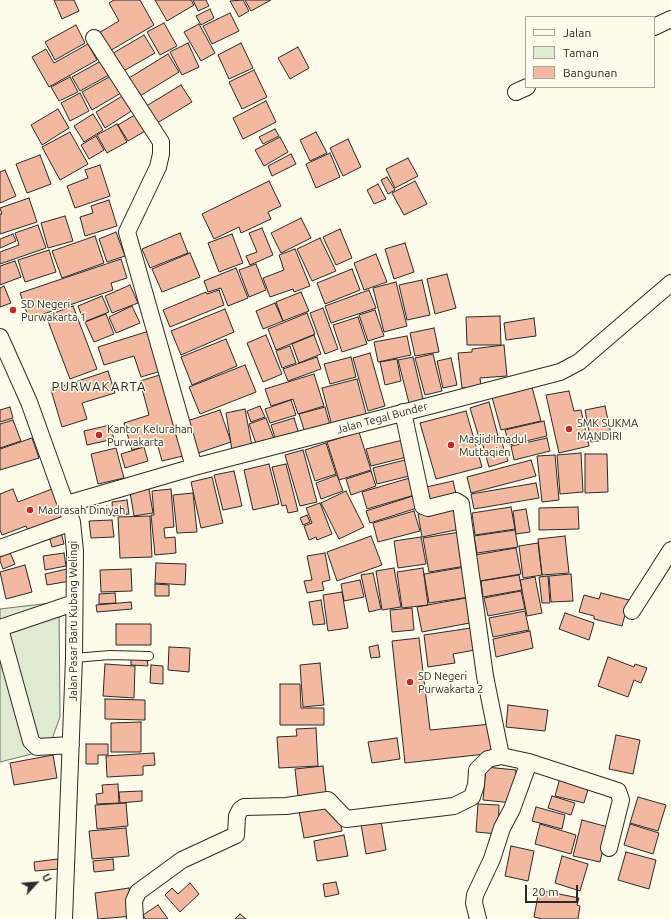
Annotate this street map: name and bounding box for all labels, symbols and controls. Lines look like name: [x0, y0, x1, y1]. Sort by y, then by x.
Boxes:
legend: [525, 16, 655, 88]
text: Jalan: [563, 26, 591, 39]
text: Taman: [563, 46, 599, 59]
text: Bangunan: [563, 66, 617, 79]
place label: SD Negeri Purwakarta 1: [21, 297, 86, 323]
marker: SD Negeri Purwakarta 1: [8, 305, 18, 315]
district label: PURWAKARTA: [52, 379, 146, 395]
street label: Jalan Tegal Bunder: [335, 400, 429, 436]
place label: SMK SUKMA MANDIRI: [577, 416, 638, 442]
place label: Kantor Kelurahan Purwakarta: [107, 422, 193, 448]
marker: SMK SUKMA MANDIRI: [564, 424, 574, 434]
marker: Kantor Kelurahan Purwakarta: [94, 430, 104, 440]
place label: Masjid Imadul Muttaqien: [459, 432, 527, 458]
marker: Masjid Imadul Muttaqien: [446, 440, 456, 450]
place label: Madrasah Diniyah: [38, 503, 125, 517]
marker: Madrasah Diniyah: [25, 505, 35, 515]
street label: Jalan Pasar Baru Kubang Welingi: [66, 541, 80, 701]
place label: SD Negeri Purwakarta 2: [418, 669, 483, 695]
marker: SD Negeri Purwakarta 2: [405, 677, 415, 687]
north arrow: [16, 863, 56, 903]
text: U: [40, 872, 54, 884]
scale bar: [527, 877, 580, 903]
text: 20 m: [532, 885, 559, 898]

